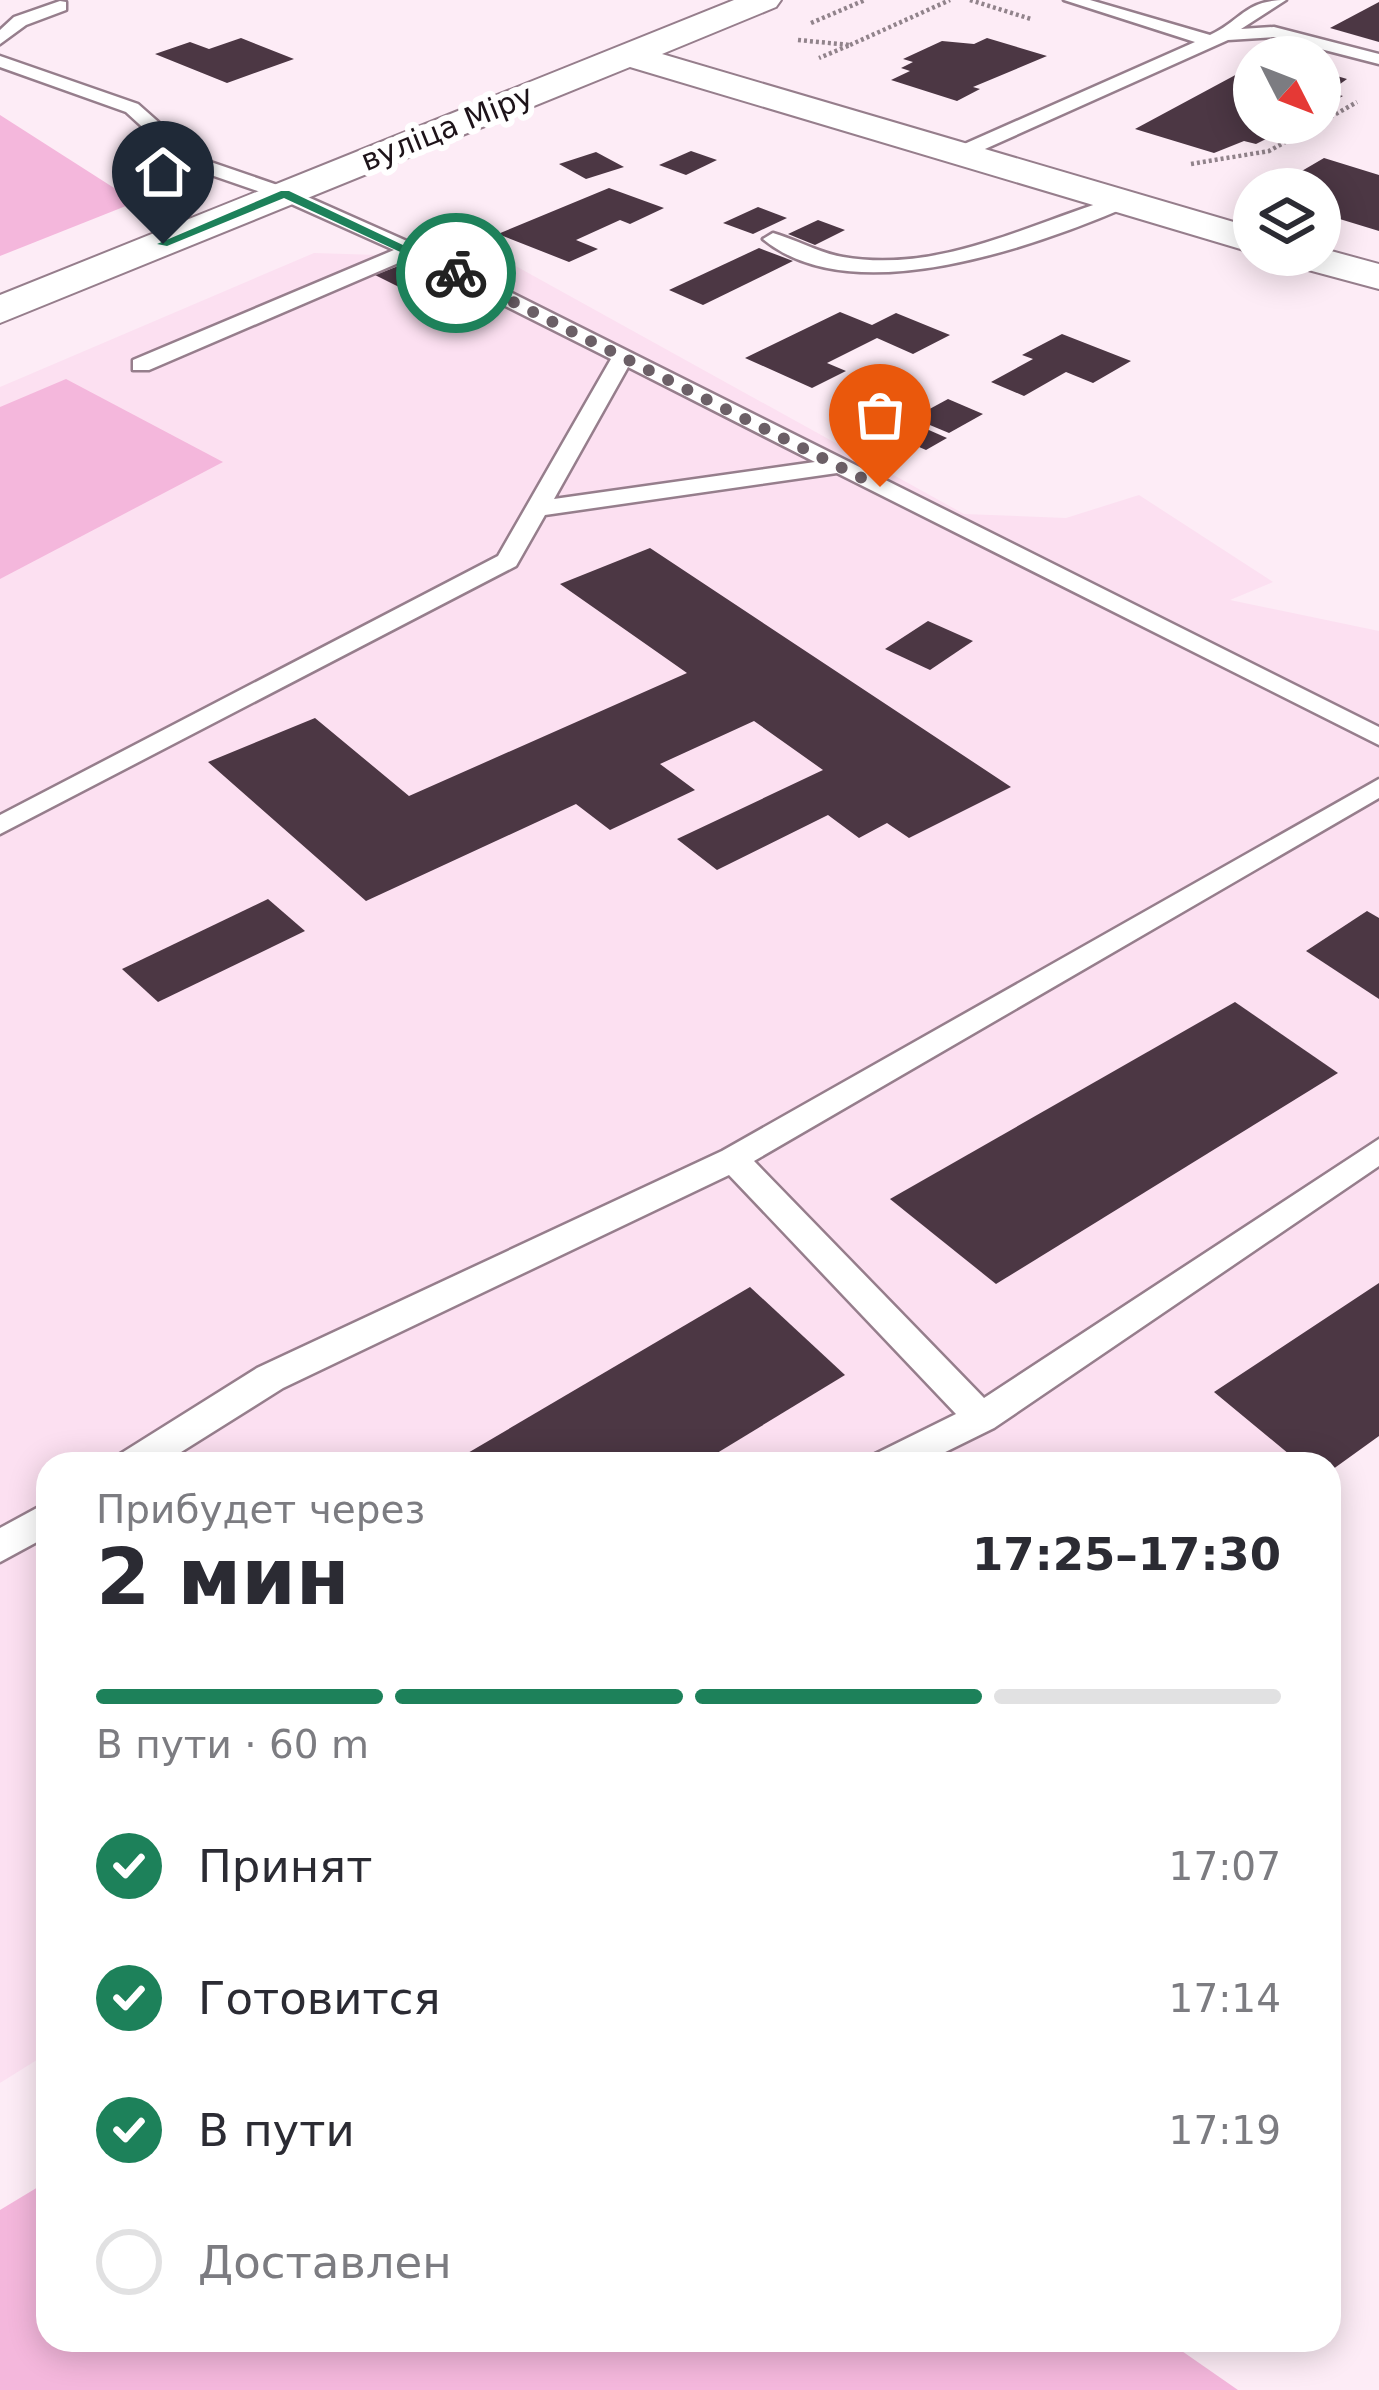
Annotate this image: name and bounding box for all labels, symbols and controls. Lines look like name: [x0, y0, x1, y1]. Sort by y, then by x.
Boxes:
north arrow: [1233, 36, 1341, 144]
map controls: [1233, 36, 1341, 276]
street label: вуліца Міру: [356, 77, 538, 178]
pin: [112, 121, 214, 244]
icon: home: [130, 139, 196, 205]
button: layers: [1233, 168, 1341, 276]
courier: [396, 213, 516, 333]
icon: bike: [423, 240, 489, 306]
pin: [829, 364, 931, 487]
icon: bag: [847, 382, 913, 448]
text: Прибудет через: [96, 1487, 425, 1532]
text: 17:25–17:30: [972, 1528, 1281, 1581]
text: 2 мин: [96, 1532, 350, 1622]
text: В пути · 60 m: [96, 1722, 369, 1767]
icon: check: [96, 1833, 162, 1899]
text: Принят: [198, 1840, 372, 1893]
text: 17:07: [1169, 1844, 1281, 1889]
icon: check: [96, 1965, 162, 2031]
text: Готовится: [198, 1972, 441, 2025]
text: 17:14: [1169, 1976, 1281, 2021]
icon: check: [96, 2097, 162, 2163]
text: В пути: [198, 2104, 355, 2157]
text: 17:19: [1169, 2108, 1281, 2153]
text: Доставлен: [198, 2236, 452, 2289]

